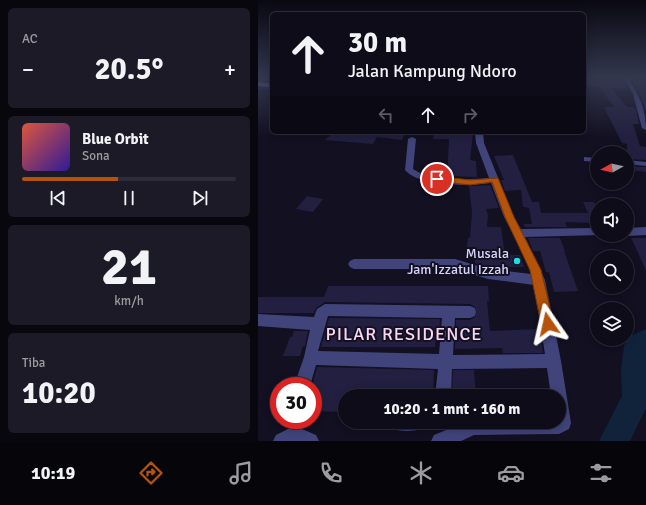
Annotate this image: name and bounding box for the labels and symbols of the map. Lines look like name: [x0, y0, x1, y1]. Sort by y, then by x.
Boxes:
north arrow: [590, 146, 634, 190]
pin: [420, 162, 454, 196]
place label: Musala Jam'Izzatul Izzah: [407, 245, 509, 278]
marker: Musala Jam'Izzatul Izzah: [512, 256, 522, 266]
position arrow: [527, 303, 569, 345]
district label: PILAR RESIDENCE: [326, 323, 482, 345]
speed limit sign: 30: [270, 377, 322, 429]

